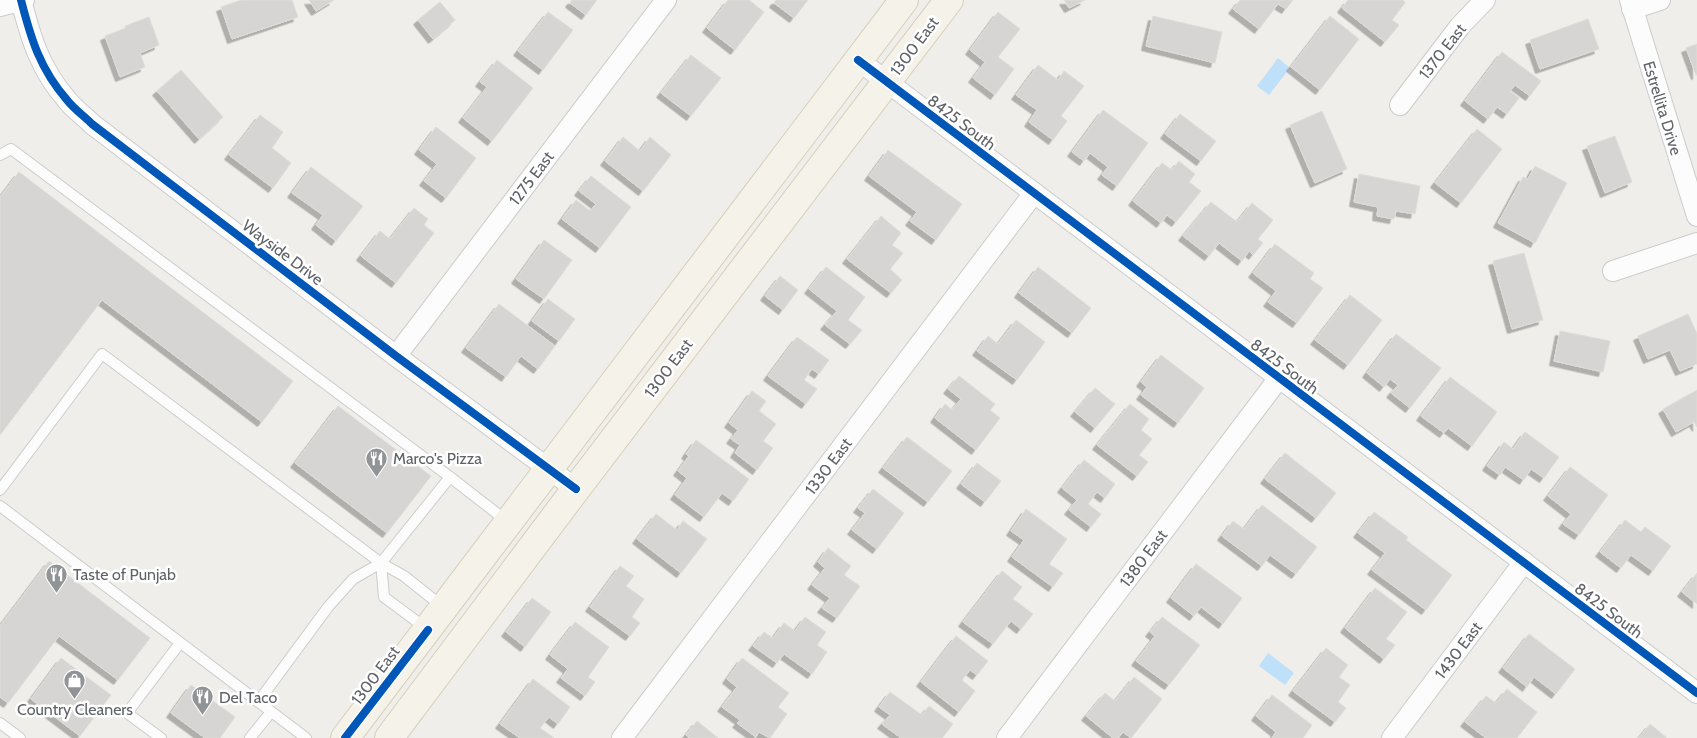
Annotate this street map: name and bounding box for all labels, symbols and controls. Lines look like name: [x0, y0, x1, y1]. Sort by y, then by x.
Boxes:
street label: 1300 East: [886, 13, 943, 79]
street label: 1370 East: [1415, 19, 1470, 83]
street label: Estrellita Drive: [1639, 59, 1686, 157]
street label: 8425 South: [924, 91, 999, 154]
street label: 1275 East: [505, 147, 558, 209]
street label: Wayside Drive: [238, 216, 327, 289]
street label: 1300 East: [640, 335, 697, 401]
street label: 8425 South: [1247, 335, 1322, 398]
street label: 1330 East: [801, 434, 856, 498]
restaurant icon: Marco's Pizza: [365, 446, 389, 477]
place label: Marco's Pizza: [393, 449, 482, 468]
street label: 1380 East: [1116, 525, 1171, 591]
restaurant icon: Taste of Punjab: [45, 562, 69, 593]
place label: Taste of Punjab: [73, 565, 176, 584]
street label: 8425 South: [1571, 579, 1646, 642]
street label: 1430 East: [1431, 618, 1486, 683]
street label: 1300 East: [347, 642, 404, 708]
shop icon: Country Cleaners: [63, 668, 87, 699]
restaurant icon: Del Taco: [191, 685, 215, 716]
place label: Del Taco: [219, 688, 277, 707]
place label: Country Cleaners: [17, 700, 133, 719]

